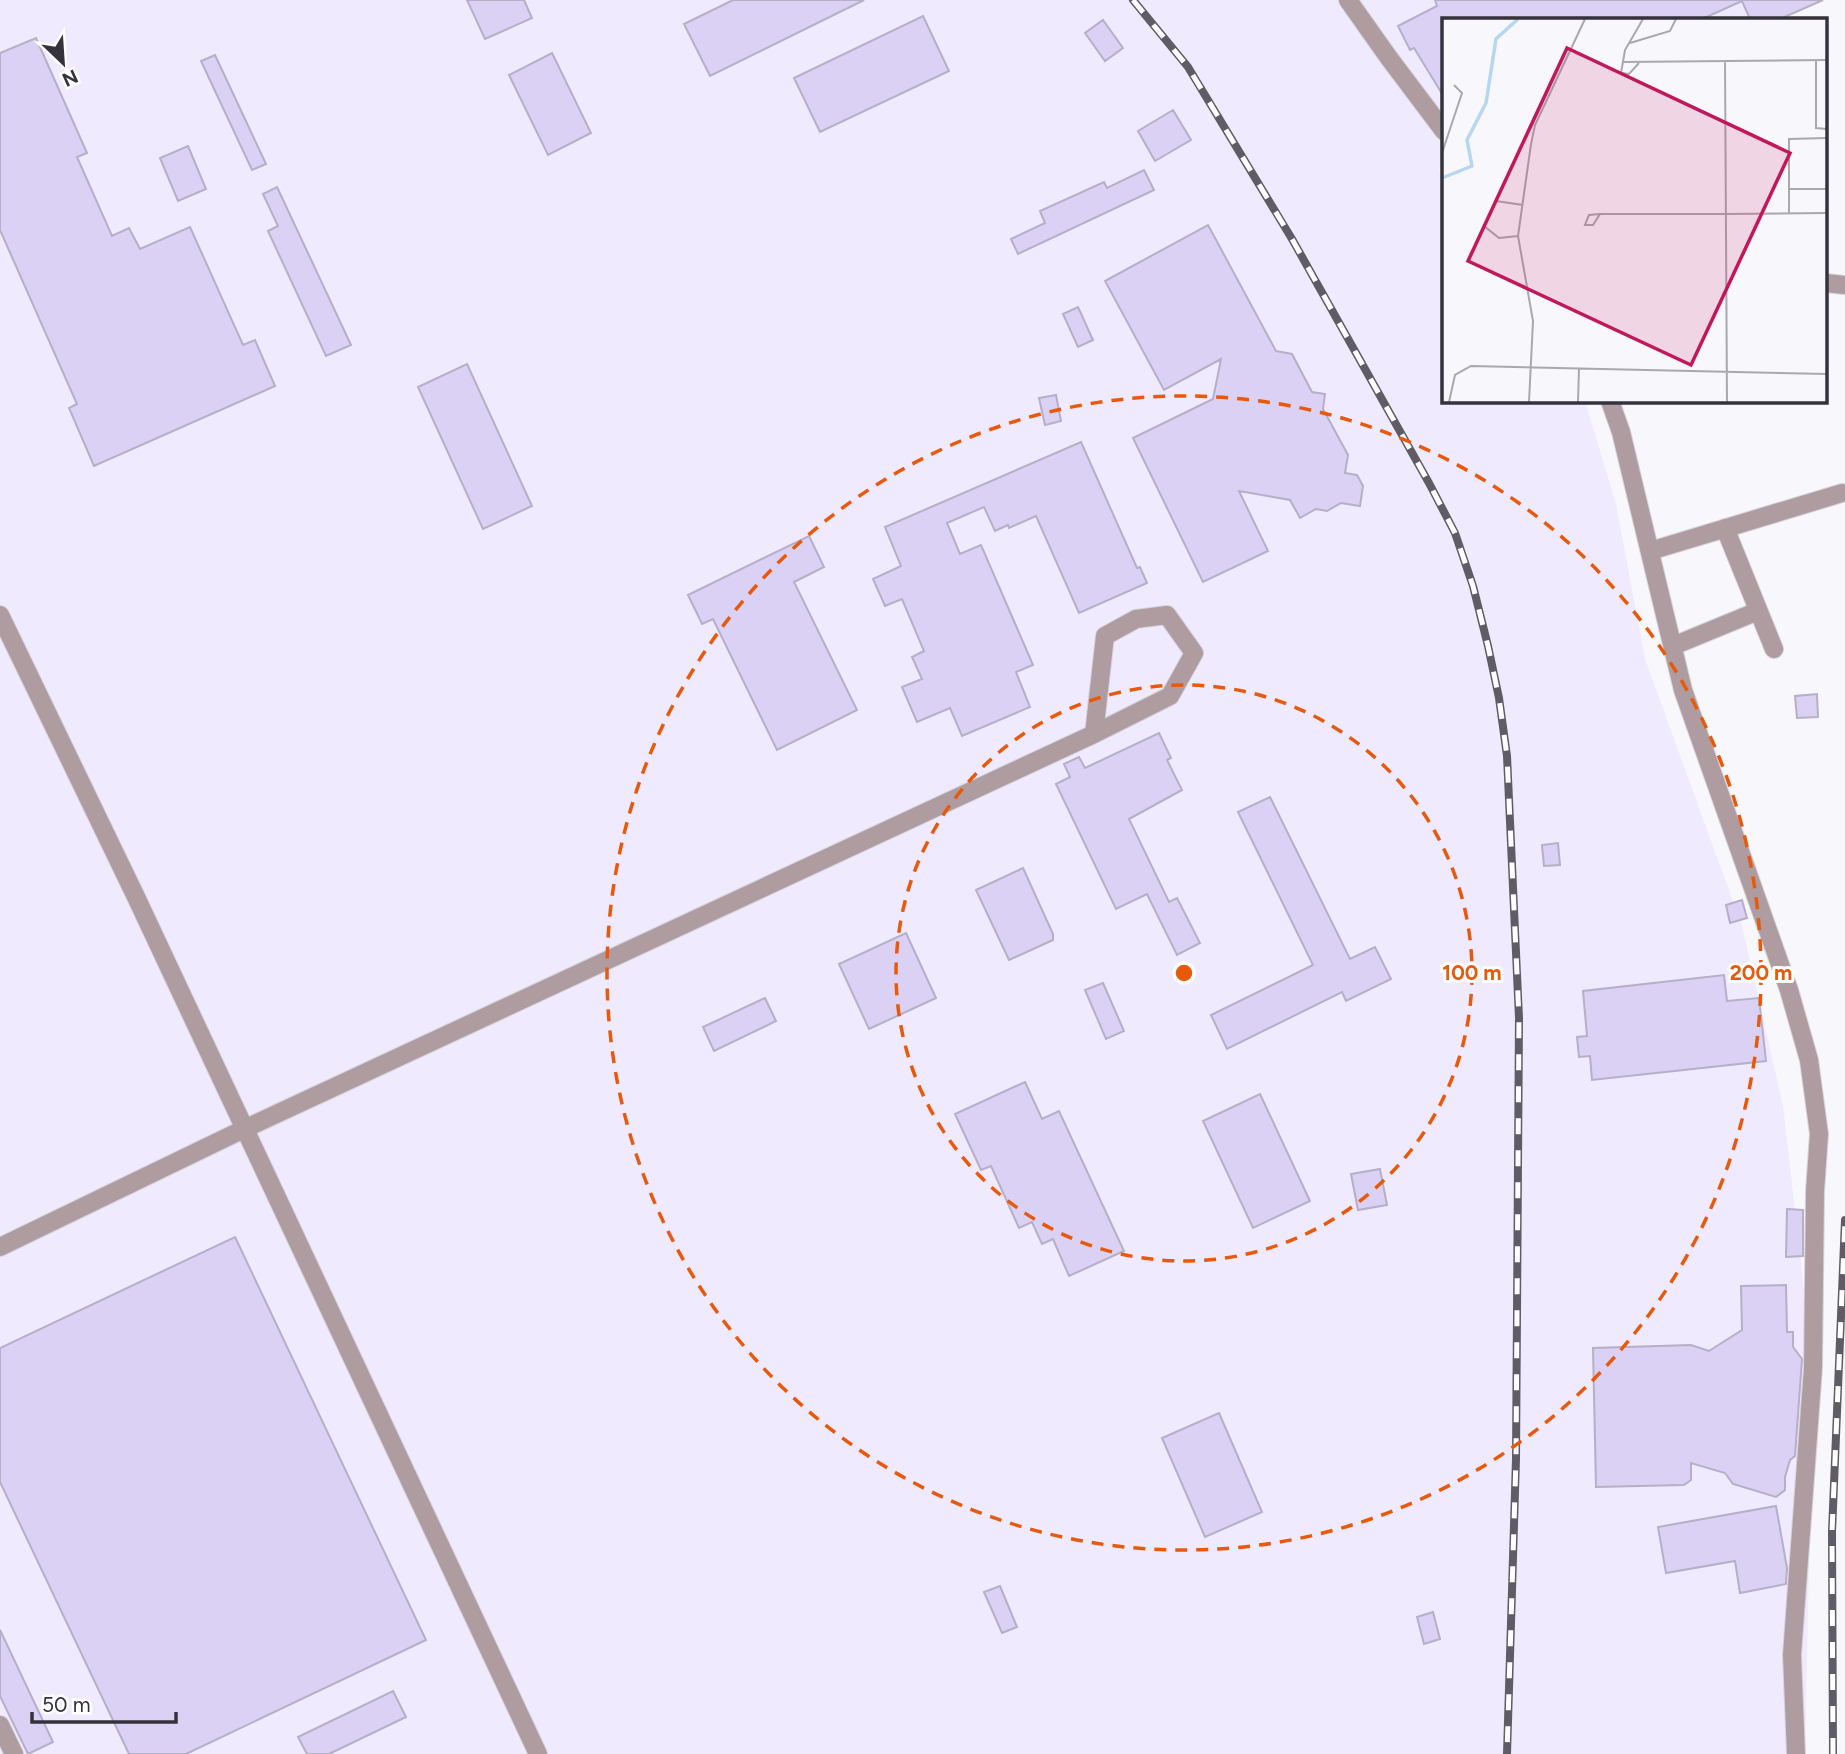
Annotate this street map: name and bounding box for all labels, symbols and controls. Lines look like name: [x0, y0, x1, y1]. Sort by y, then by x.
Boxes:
inset map: [1442, 18, 1828, 402]
north arrow: [28, 28, 98, 98]
text: N: [58, 64, 81, 91]
text: 100 m: [1442, 960, 1502, 985]
text: 200 m: [1730, 960, 1792, 985]
centre of rings: [1172, 961, 1196, 985]
scale bar: [32, 1680, 175, 1724]
text: 50 m: [42, 1692, 91, 1717]

